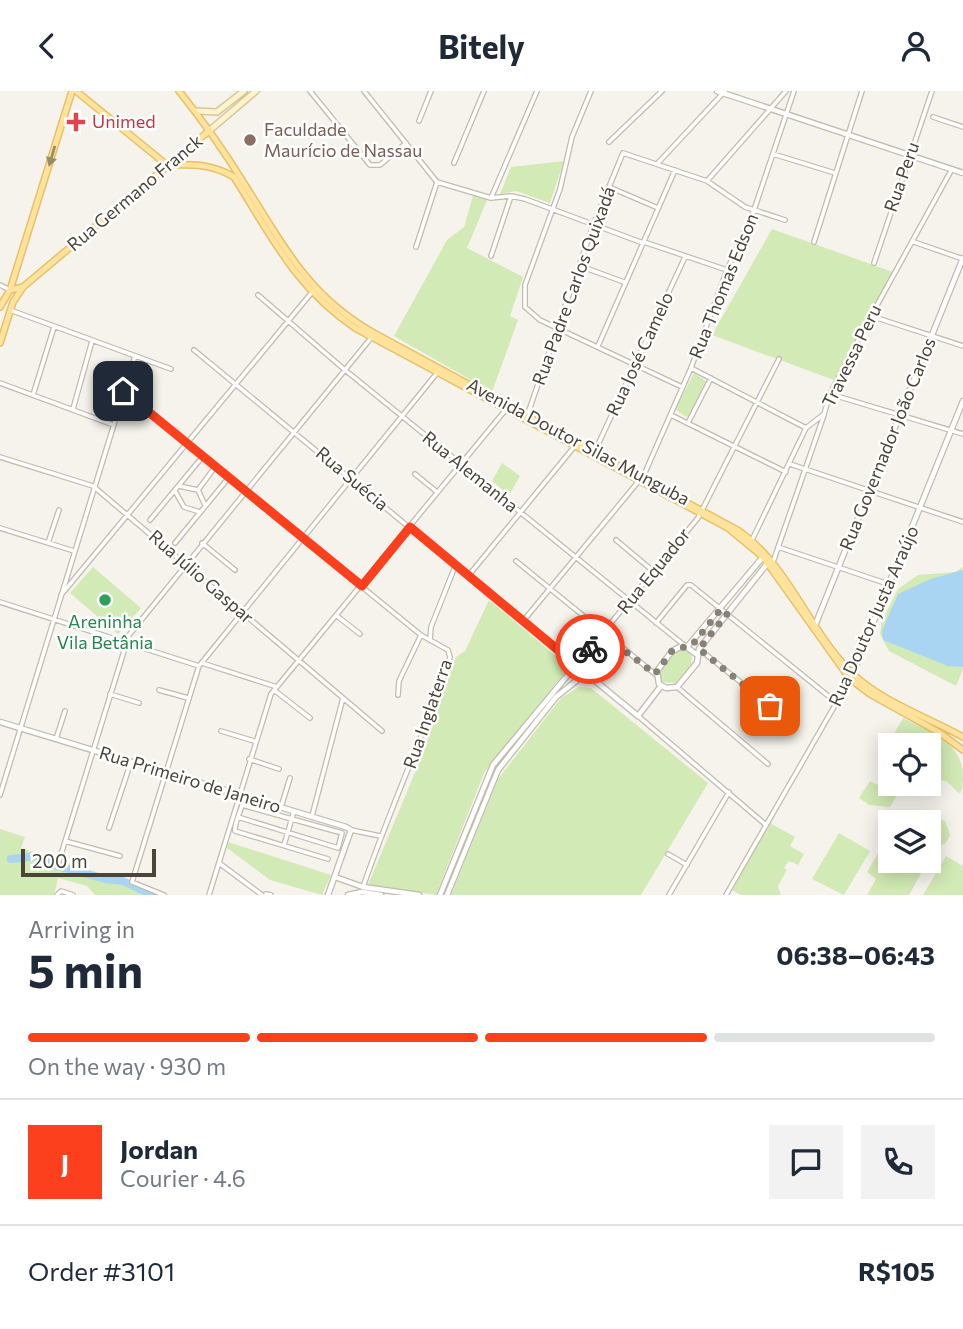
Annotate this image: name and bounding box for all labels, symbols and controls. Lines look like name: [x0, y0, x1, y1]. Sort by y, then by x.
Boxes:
text: Bitely: [438, 26, 525, 66]
icon: back: [28, 27, 66, 65]
icon: person: [897, 27, 935, 65]
place label: Unimed: [92, 110, 156, 132]
marker: Unimed: [66, 112, 86, 132]
place label: Faculdade Maurício de Nassau: [264, 118, 422, 161]
street label: Rua Germano Franck: [62, 129, 207, 255]
marker: Faculdade Maurício de Nassau: [242, 132, 258, 148]
street label: Rua Peru: [879, 139, 923, 215]
one-way arrow: [47, 146, 57, 167]
street label: Rua Padre Carlos Quixadá: [527, 183, 619, 388]
street label: Rua Thomas Edson: [684, 210, 762, 361]
street label: Rua José Camelo: [601, 288, 677, 419]
street label: Travessa Peru: [817, 301, 885, 411]
street label: Rua Governador João Carlos: [834, 334, 940, 553]
pin: [93, 361, 153, 421]
icon: home: [104, 372, 142, 410]
street label: Avenida Doutor Silas Munguba: [463, 373, 694, 509]
street label: Rua Alemanha: [418, 426, 523, 516]
street label: Rua Suécia: [312, 442, 393, 515]
street label: Rua Doutor Justa Araújo: [823, 522, 923, 709]
street label: Rua Equador: [612, 523, 694, 618]
street label: Rua Júlio Gaspar: [145, 525, 259, 628]
marker: Areninha Vila Betânia: [97, 592, 113, 608]
place label: Areninha Vila Betânia: [57, 610, 153, 653]
courier: [555, 614, 625, 684]
icon: bike: [571, 630, 609, 668]
street label: Rua Inglaterra: [398, 656, 456, 771]
pin: [740, 676, 800, 736]
icon: bag: [751, 687, 789, 725]
map controls: [878, 733, 941, 873]
button: locate: [878, 733, 941, 796]
street label: Rua Primeiro de Janeiro: [97, 741, 284, 817]
button: layers: [878, 810, 941, 873]
scale bar: [21, 846, 156, 878]
text: 200 m: [32, 849, 88, 872]
text: Arriving in: [28, 915, 135, 943]
text: 06:38–06:43: [776, 939, 935, 970]
text: 5 min: [28, 941, 143, 997]
text: On the way · 930 m: [28, 1052, 226, 1080]
button: chat: [769, 1125, 843, 1199]
button: phone: [861, 1125, 935, 1199]
text: Jordan: [120, 1133, 198, 1164]
text: J: [61, 1147, 69, 1178]
text: Courier · 4.6: [120, 1164, 246, 1192]
text: Order #3101: [28, 1255, 175, 1286]
text: R$105: [858, 1255, 935, 1286]

